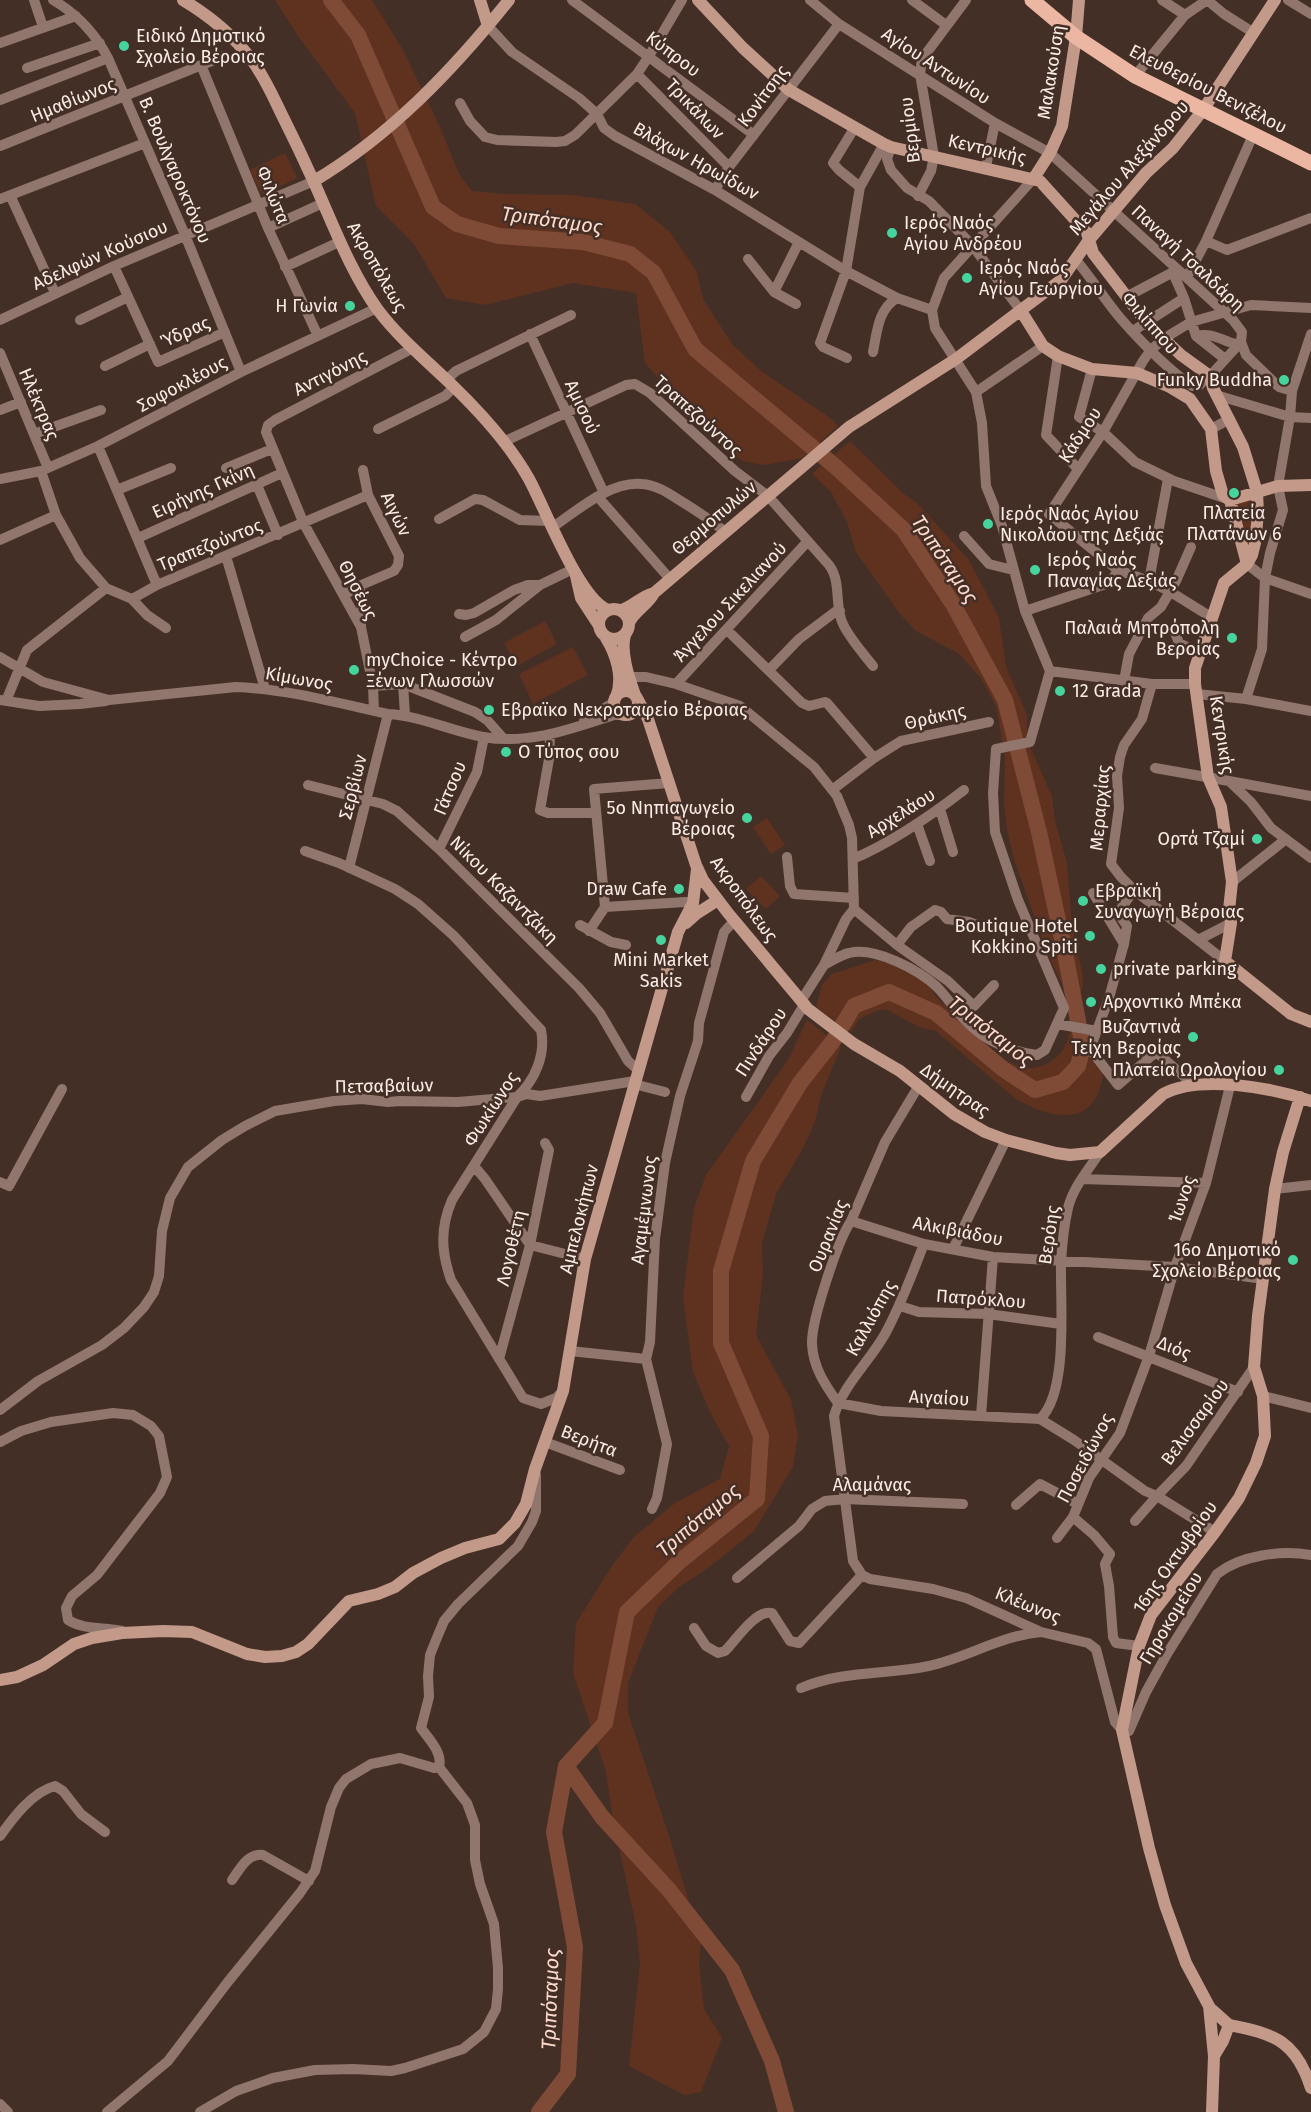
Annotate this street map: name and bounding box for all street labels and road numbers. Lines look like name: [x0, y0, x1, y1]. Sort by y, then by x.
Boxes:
street label: Αγίου Αντωνίου: [878, 23, 994, 109]
street label: Μαλακούση: [1033, 23, 1069, 121]
street label: Κύπρου: [641, 26, 705, 82]
street label: Ελευθερίου Βενιζέλου: [1125, 40, 1291, 138]
street label: Κονίτσης: [733, 60, 794, 131]
street label: Ημαθίωνος: [27, 73, 119, 127]
street label: Τρικάλων: [661, 74, 729, 144]
street label: Β. Βουλγαροκτόνου: [134, 93, 216, 247]
street label: Βερμίου: [895, 96, 925, 164]
street label: Μεγάλου Αλεξάνδρου: [1065, 96, 1193, 240]
street label: Βλάχων Ηρωίδων: [629, 117, 763, 205]
street label: Κεντρικής: [946, 129, 1029, 169]
street label: Φιλώτα: [252, 163, 294, 227]
street label: Παναγή Τσαλδάρη: [1127, 200, 1249, 316]
street label: Αδελφών Κούσιου: [29, 215, 171, 295]
street label: Ακροπόλεως: [342, 218, 412, 317]
street label: Φιλίππου: [1117, 287, 1183, 359]
street label: Ύδρας: [157, 311, 214, 353]
street label: Αντιγόνης: [290, 345, 371, 401]
street label: Σοφοκλέους: [133, 351, 231, 417]
street label: Ηλέκτρας: [14, 365, 64, 444]
street label: Τραπεζούντος: [649, 371, 747, 462]
street label: Αμισού: [560, 376, 604, 438]
street label: Κάδμου: [1054, 403, 1106, 467]
street label: Ειρήνης Γκίνη: [149, 459, 257, 523]
street label: Θερμοπυλών: [667, 476, 761, 560]
street label: Αιγών: [376, 488, 416, 540]
street label: Τραπεζούντος: [154, 514, 266, 576]
street label: Άγγελου Σικελιανού: [669, 537, 791, 667]
street label: Θησέως: [334, 556, 383, 624]
street label: Κίμωνος: [264, 662, 335, 696]
street label: Κεντρικής: [1205, 694, 1239, 777]
street label: Θράκης: [902, 699, 968, 735]
street label: Σερβίων: [334, 752, 372, 822]
street label: Γάτσου: [429, 758, 471, 818]
street label: Μεραρχίας: [1085, 764, 1115, 852]
street label: Αρχελάου: [863, 783, 939, 843]
street label: Νίκου Καζαντζάκη: [445, 831, 563, 949]
street label: Ακροπόλεως: [706, 852, 783, 947]
street label: Πινδάρου: [731, 1003, 791, 1081]
street label: Δήμητρας: [916, 1058, 994, 1122]
street label: Φωκίωνος: [459, 1067, 524, 1150]
street label: Πετσαβαίων: [334, 1074, 434, 1098]
street label: Αγαμέμνωνος: [626, 1154, 662, 1266]
street label: Αμπελοκήπων: [555, 1162, 603, 1276]
street label: Ίωνος: [1164, 1172, 1200, 1225]
street label: Ουρανίας: [803, 1196, 853, 1276]
street label: Βερόης: [1034, 1204, 1064, 1266]
street label: Λογοθέτη: [492, 1208, 530, 1288]
street label: Αλκιβιάδου: [911, 1211, 1005, 1251]
street label: Καλλιόπης: [841, 1276, 901, 1360]
street label: Πατρόκλου: [935, 1285, 1027, 1313]
street label: Διός: [1154, 1331, 1195, 1365]
street label: Βελισσαρίου: [1156, 1375, 1234, 1469]
street label: Αιγαίου: [908, 1385, 970, 1411]
street label: Ποσειδώνος: [1052, 1409, 1118, 1507]
street label: Βερήτα: [558, 1420, 620, 1462]
street label: Αλαμάνας: [833, 1474, 912, 1496]
street label: 16ης Οκτωβρίου: [1128, 1497, 1222, 1617]
street label: Γηροκομείου: [1135, 1568, 1207, 1668]
street label: Κλέωνος: [992, 1582, 1065, 1628]

